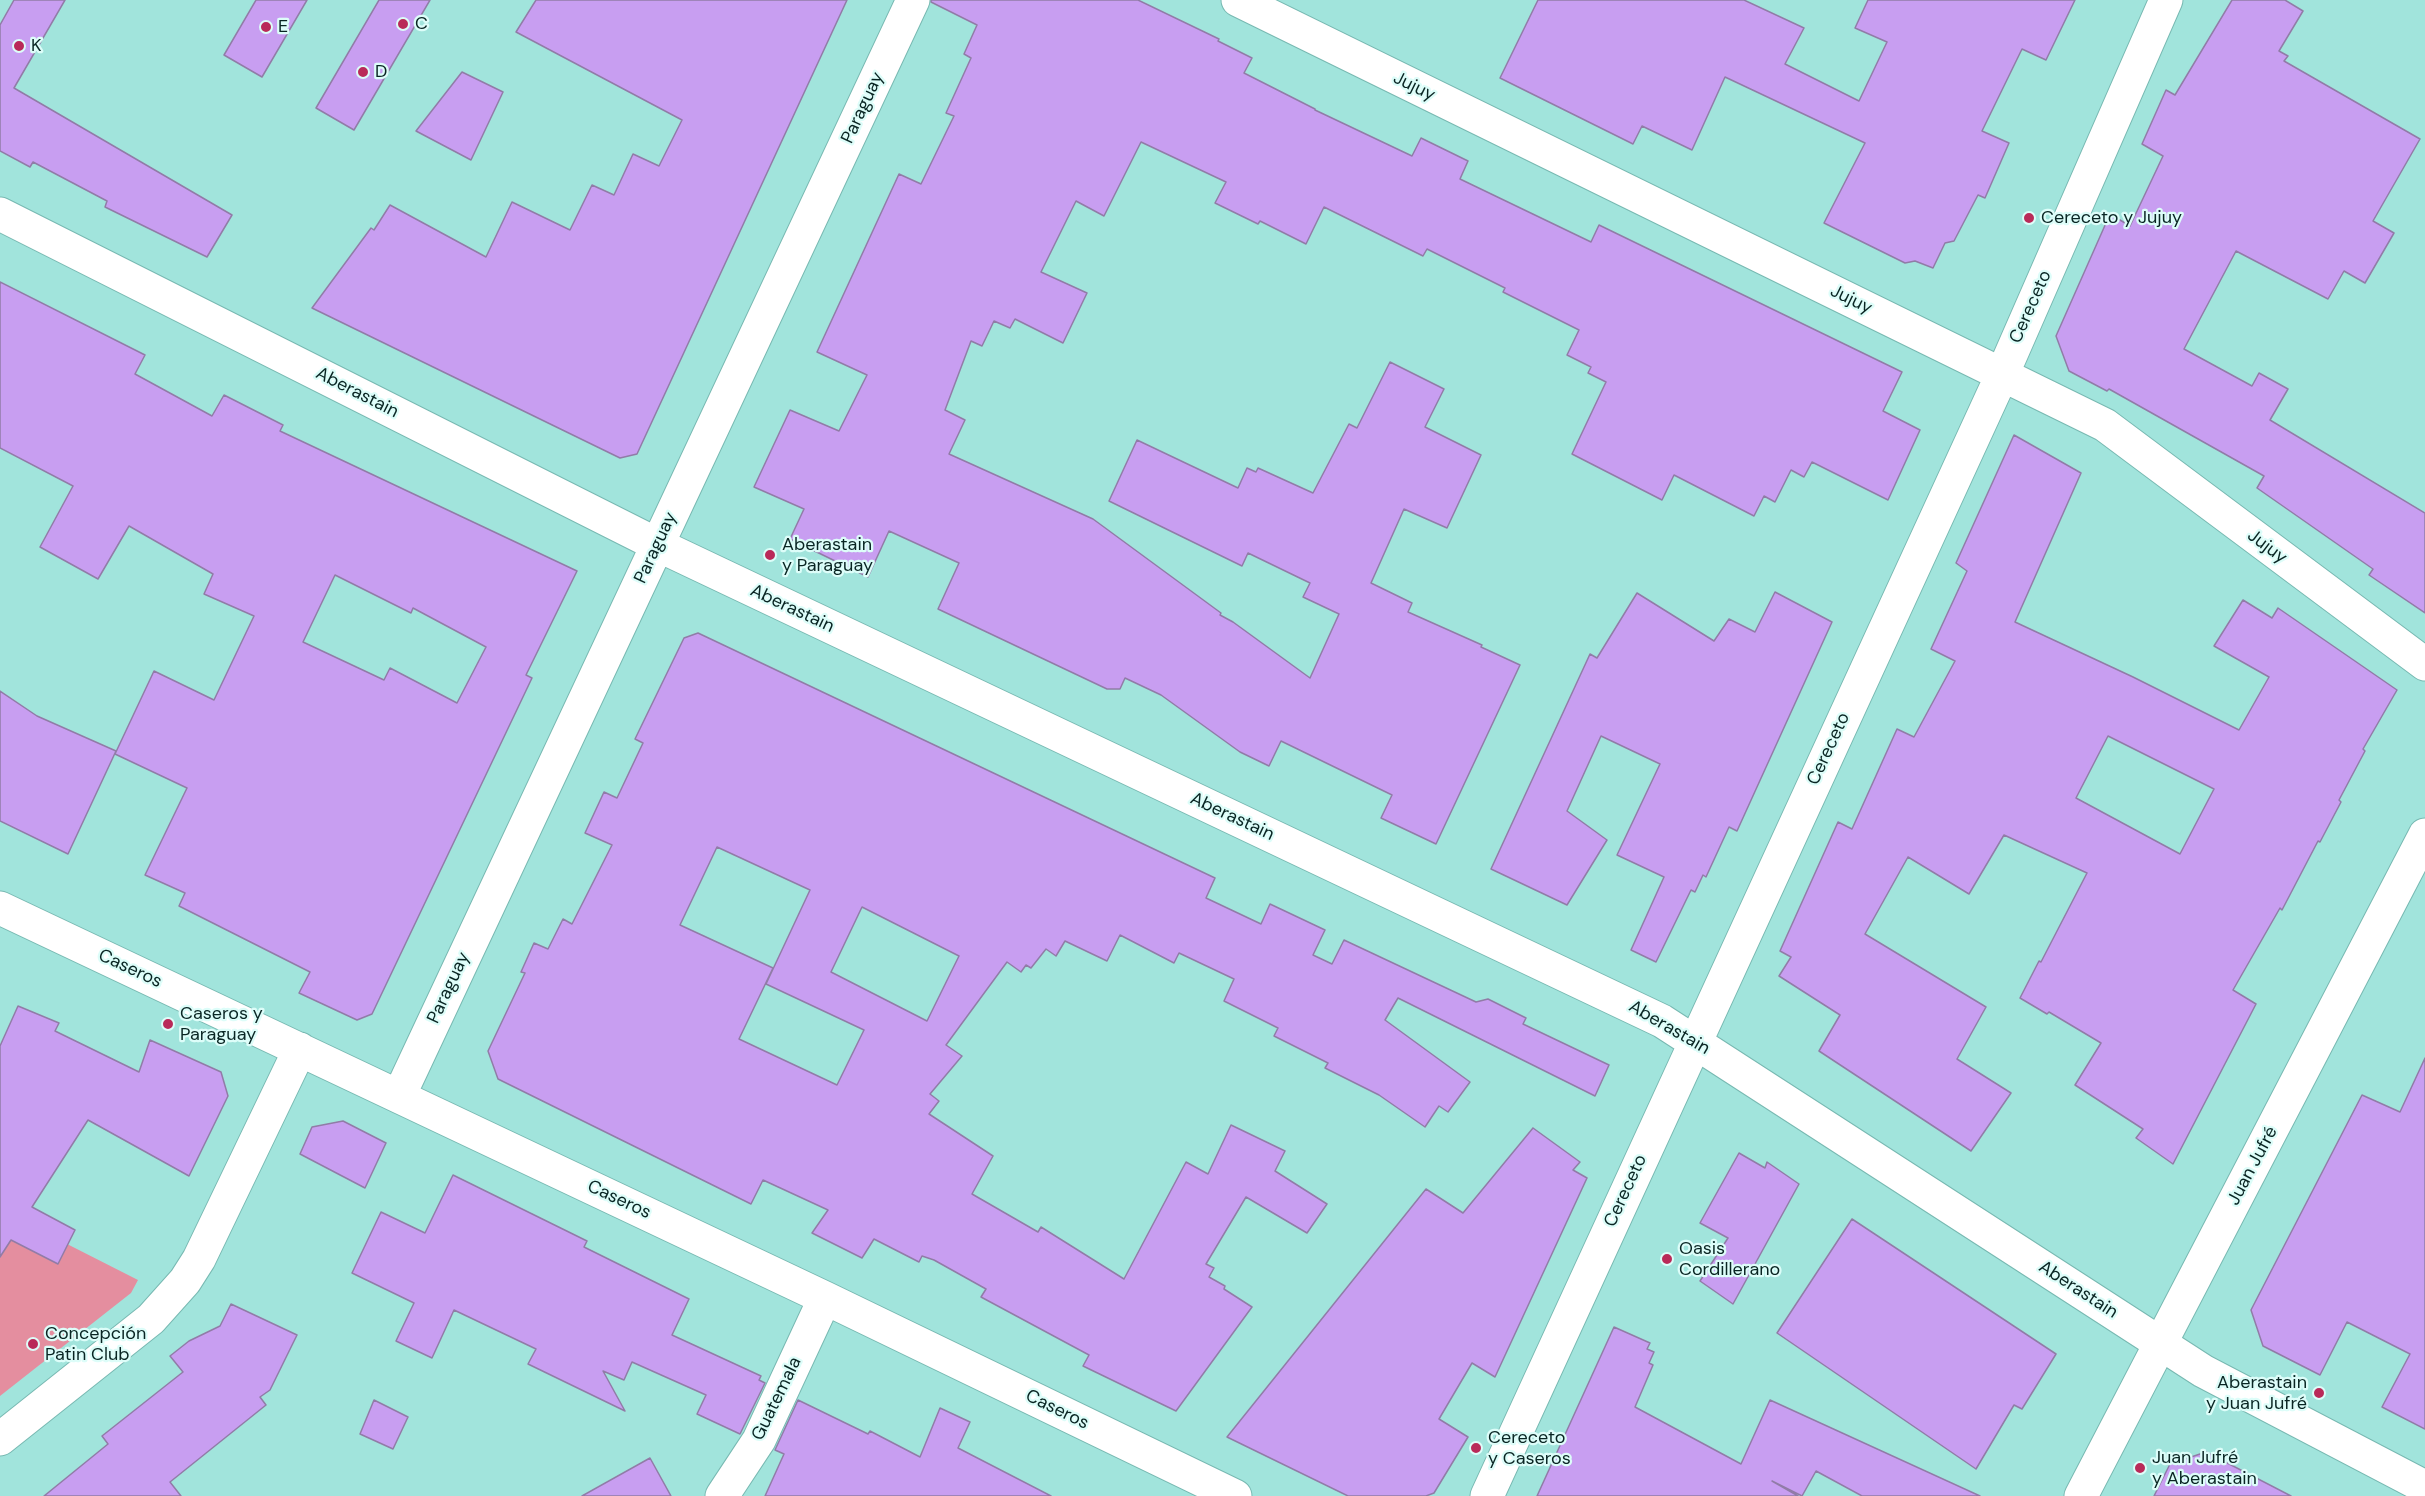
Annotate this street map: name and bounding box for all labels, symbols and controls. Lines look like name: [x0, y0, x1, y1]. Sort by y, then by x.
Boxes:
place label: C: [415, 13, 428, 35]
place label: E: [278, 16, 288, 38]
marker: C: [396, 17, 410, 31]
marker: E: [259, 20, 273, 34]
place label: K: [31, 35, 42, 57]
marker: K: [12, 39, 26, 53]
place label: D: [375, 61, 387, 83]
marker: D: [356, 65, 370, 79]
street label: Jujuy: [1389, 68, 1439, 106]
street label: Paraguay: [837, 69, 889, 147]
place label: Cereceto y Jujuy: [2041, 207, 2182, 229]
marker: Cereceto y Jujuy: [2022, 211, 2036, 225]
street label: Cereceto: [2005, 267, 2057, 347]
street label: Jujuy: [1826, 281, 1876, 319]
street label: Aberastain: [312, 363, 402, 423]
street label: Paraguay: [630, 509, 682, 587]
street label: Jujuy: [2243, 525, 2291, 569]
place label: Aberastain y Paraguay: [782, 534, 873, 576]
marker: Aberastain y Paraguay: [763, 548, 777, 562]
street label: Aberastain: [747, 580, 837, 638]
street label: Cereceto: [1803, 709, 1855, 789]
street label: Aberastain: [1187, 788, 1277, 846]
street label: Caseros: [95, 945, 165, 993]
street label: Paraguay: [423, 949, 475, 1027]
street label: Aberastain: [1625, 996, 1713, 1060]
place label: Caseros y Paraguay: [180, 1003, 263, 1046]
marker: Caseros y Paraguay: [161, 1017, 175, 1031]
street label: Juan Jufré: [2223, 1123, 2283, 1209]
street label: Cereceto: [1600, 1151, 1652, 1231]
street label: Caseros: [584, 1176, 654, 1224]
place label: Oasis Cordillerano: [1679, 1238, 1780, 1280]
marker: Oasis Cordillerano: [1660, 1252, 1674, 1266]
street label: Aberastain: [2034, 1256, 2122, 1324]
place label: Concepción Patin Club: [45, 1323, 146, 1366]
marker: Concepción Patin Club: [26, 1337, 40, 1351]
street label: Guatemala: [748, 1354, 806, 1444]
place label: Aberastain y Juan Jufré: [2206, 1372, 2307, 1414]
street label: Caseros: [1022, 1385, 1092, 1435]
marker: Aberastain y Juan Jufré: [2312, 1386, 2326, 1400]
place label: Cereceto y Caseros: [1488, 1427, 1571, 1470]
marker: Cereceto y Caseros: [1469, 1441, 1483, 1455]
place label: Juan Jufré y Aberastain: [2152, 1447, 2257, 1490]
marker: Juan Jufré y Aberastain: [2133, 1461, 2147, 1475]

